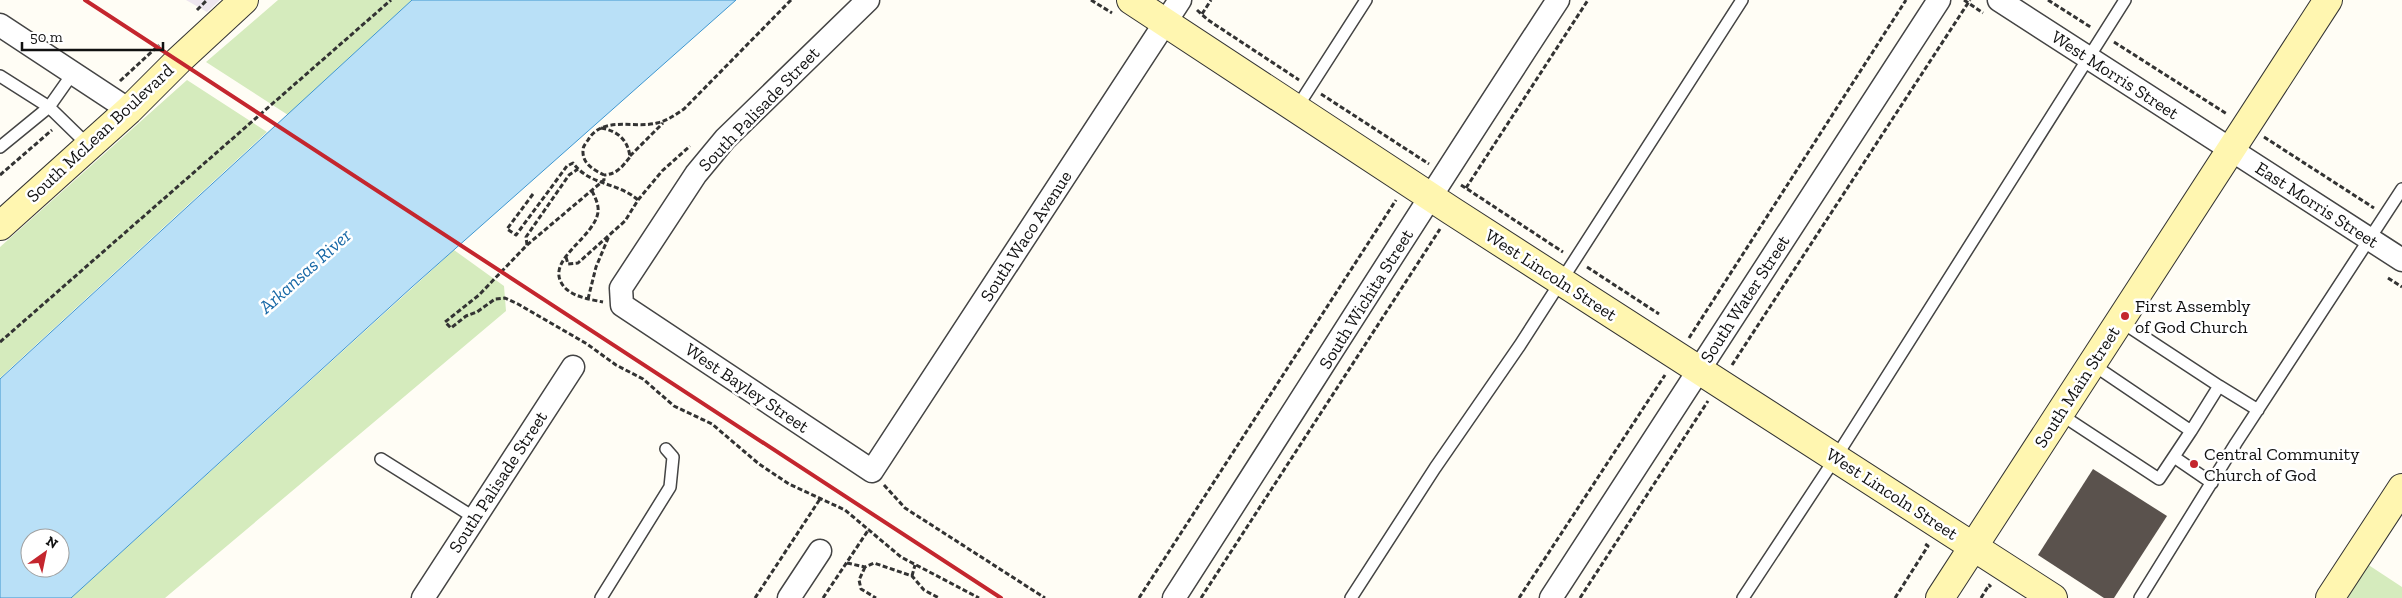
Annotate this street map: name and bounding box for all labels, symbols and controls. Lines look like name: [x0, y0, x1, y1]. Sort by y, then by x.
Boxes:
scale bar: [22, 20, 164, 52]
street label: West Morris Street: [2047, 26, 2183, 125]
text: 50 m: [30, 28, 63, 46]
street label: South Palisade Street: [694, 42, 824, 176]
street label: South McLean Boulevard: [22, 59, 178, 207]
street label: East Morris Street: [2251, 157, 2383, 253]
street label: South Waco Avenue: [975, 166, 1077, 306]
water label: Arkansas River: [254, 223, 356, 319]
street label: West Lincoln Street: [1481, 224, 1621, 326]
street label: South Wichita Street: [1314, 225, 1418, 373]
street label: South Water Street: [1696, 231, 1795, 367]
place label: First Assembly of God Church: [2135, 295, 2251, 338]
marker: First Assembly of God Church: [2119, 310, 2131, 322]
street label: South Main Street: [2029, 322, 2125, 452]
street label: West Bayley Street: [681, 338, 813, 438]
street label: South Palisade Street: [444, 407, 552, 557]
street label: West Lincoln Street: [1822, 443, 1962, 545]
place label: Central Community Church of God: [2204, 443, 2360, 486]
marker: Central Community Church of God: [2188, 458, 2200, 470]
north arrow: [20, 528, 70, 578]
text: N: [43, 532, 61, 553]

